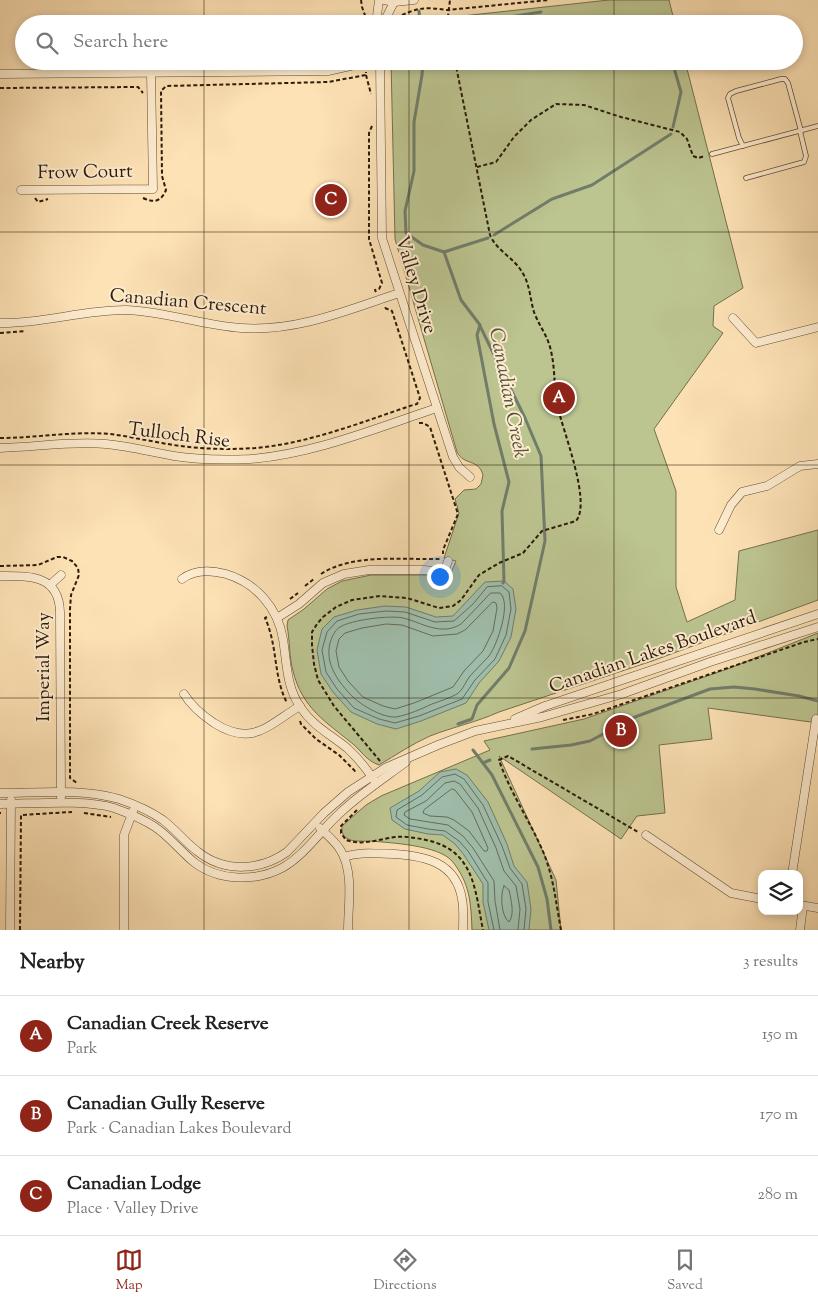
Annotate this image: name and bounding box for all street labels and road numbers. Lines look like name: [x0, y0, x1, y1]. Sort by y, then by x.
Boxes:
street label: Frow Court: [37, 159, 133, 187]
street label: Valley Drive: [387, 233, 443, 337]
street label: Canadian Crescent: [109, 283, 268, 323]
street label: Tulloch Rise: [126, 416, 232, 456]
street label: Canadian Lakes Boulevard: [546, 605, 760, 701]
street label: Imperial Way: [31, 612, 58, 722]

